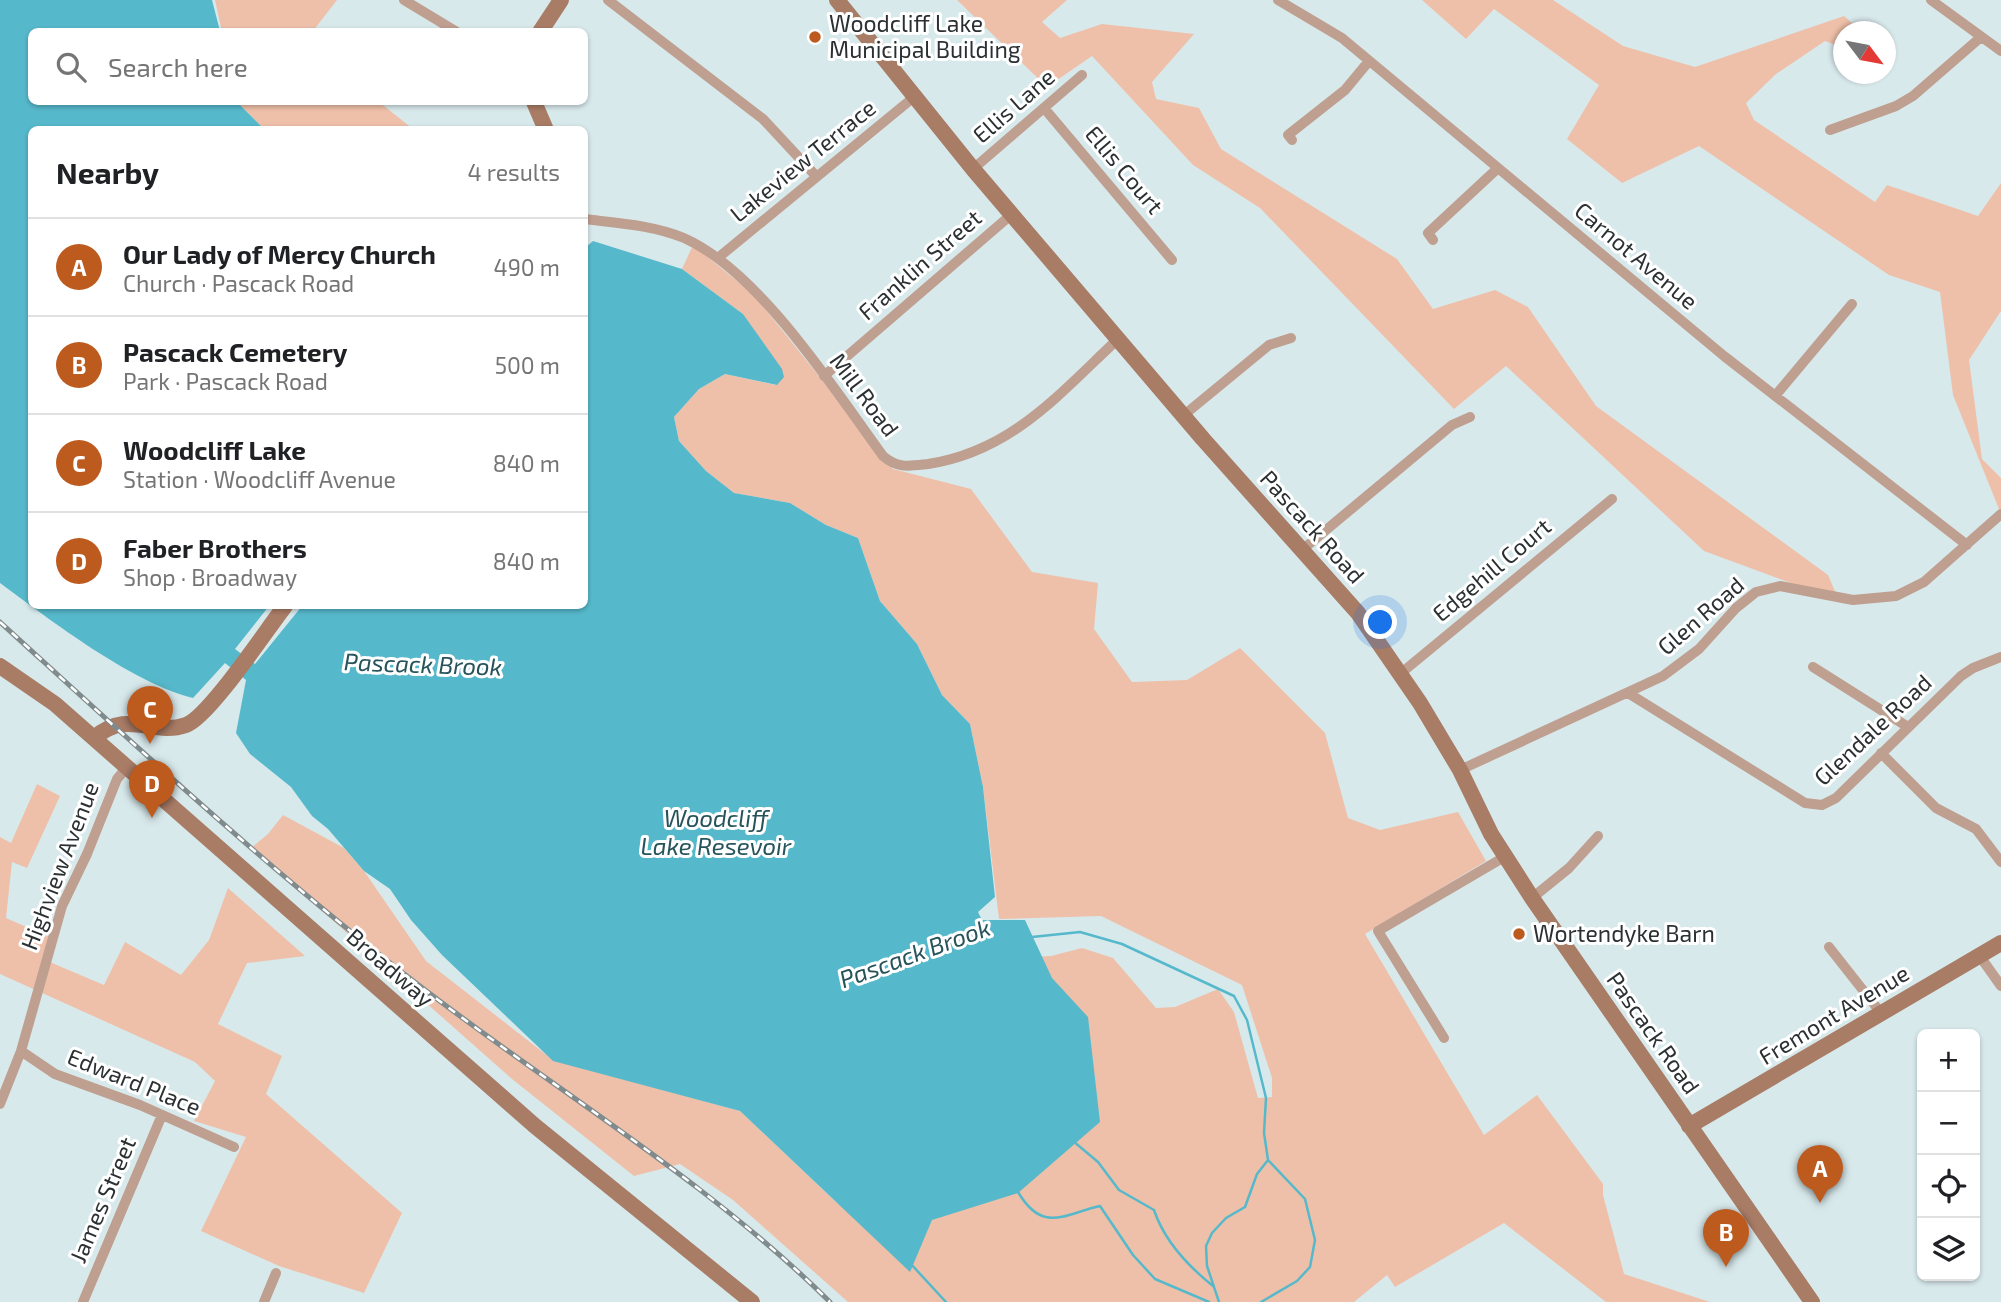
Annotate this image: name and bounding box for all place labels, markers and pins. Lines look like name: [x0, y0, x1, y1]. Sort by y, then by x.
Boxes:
place label: Woodcliff Lake Municipal Building: [829, 9, 1021, 63]
marker: Woodcliff Lake Municipal Building: [807, 29, 823, 45]
pin: C: [127, 686, 173, 744]
pin: D: [129, 760, 175, 818]
place label: Wortendyke Barn: [1533, 919, 1715, 947]
marker: Wortendyke Barn: [1511, 926, 1527, 942]
pin: A: [1797, 1145, 1843, 1203]
pin: B: [1703, 1209, 1749, 1267]

